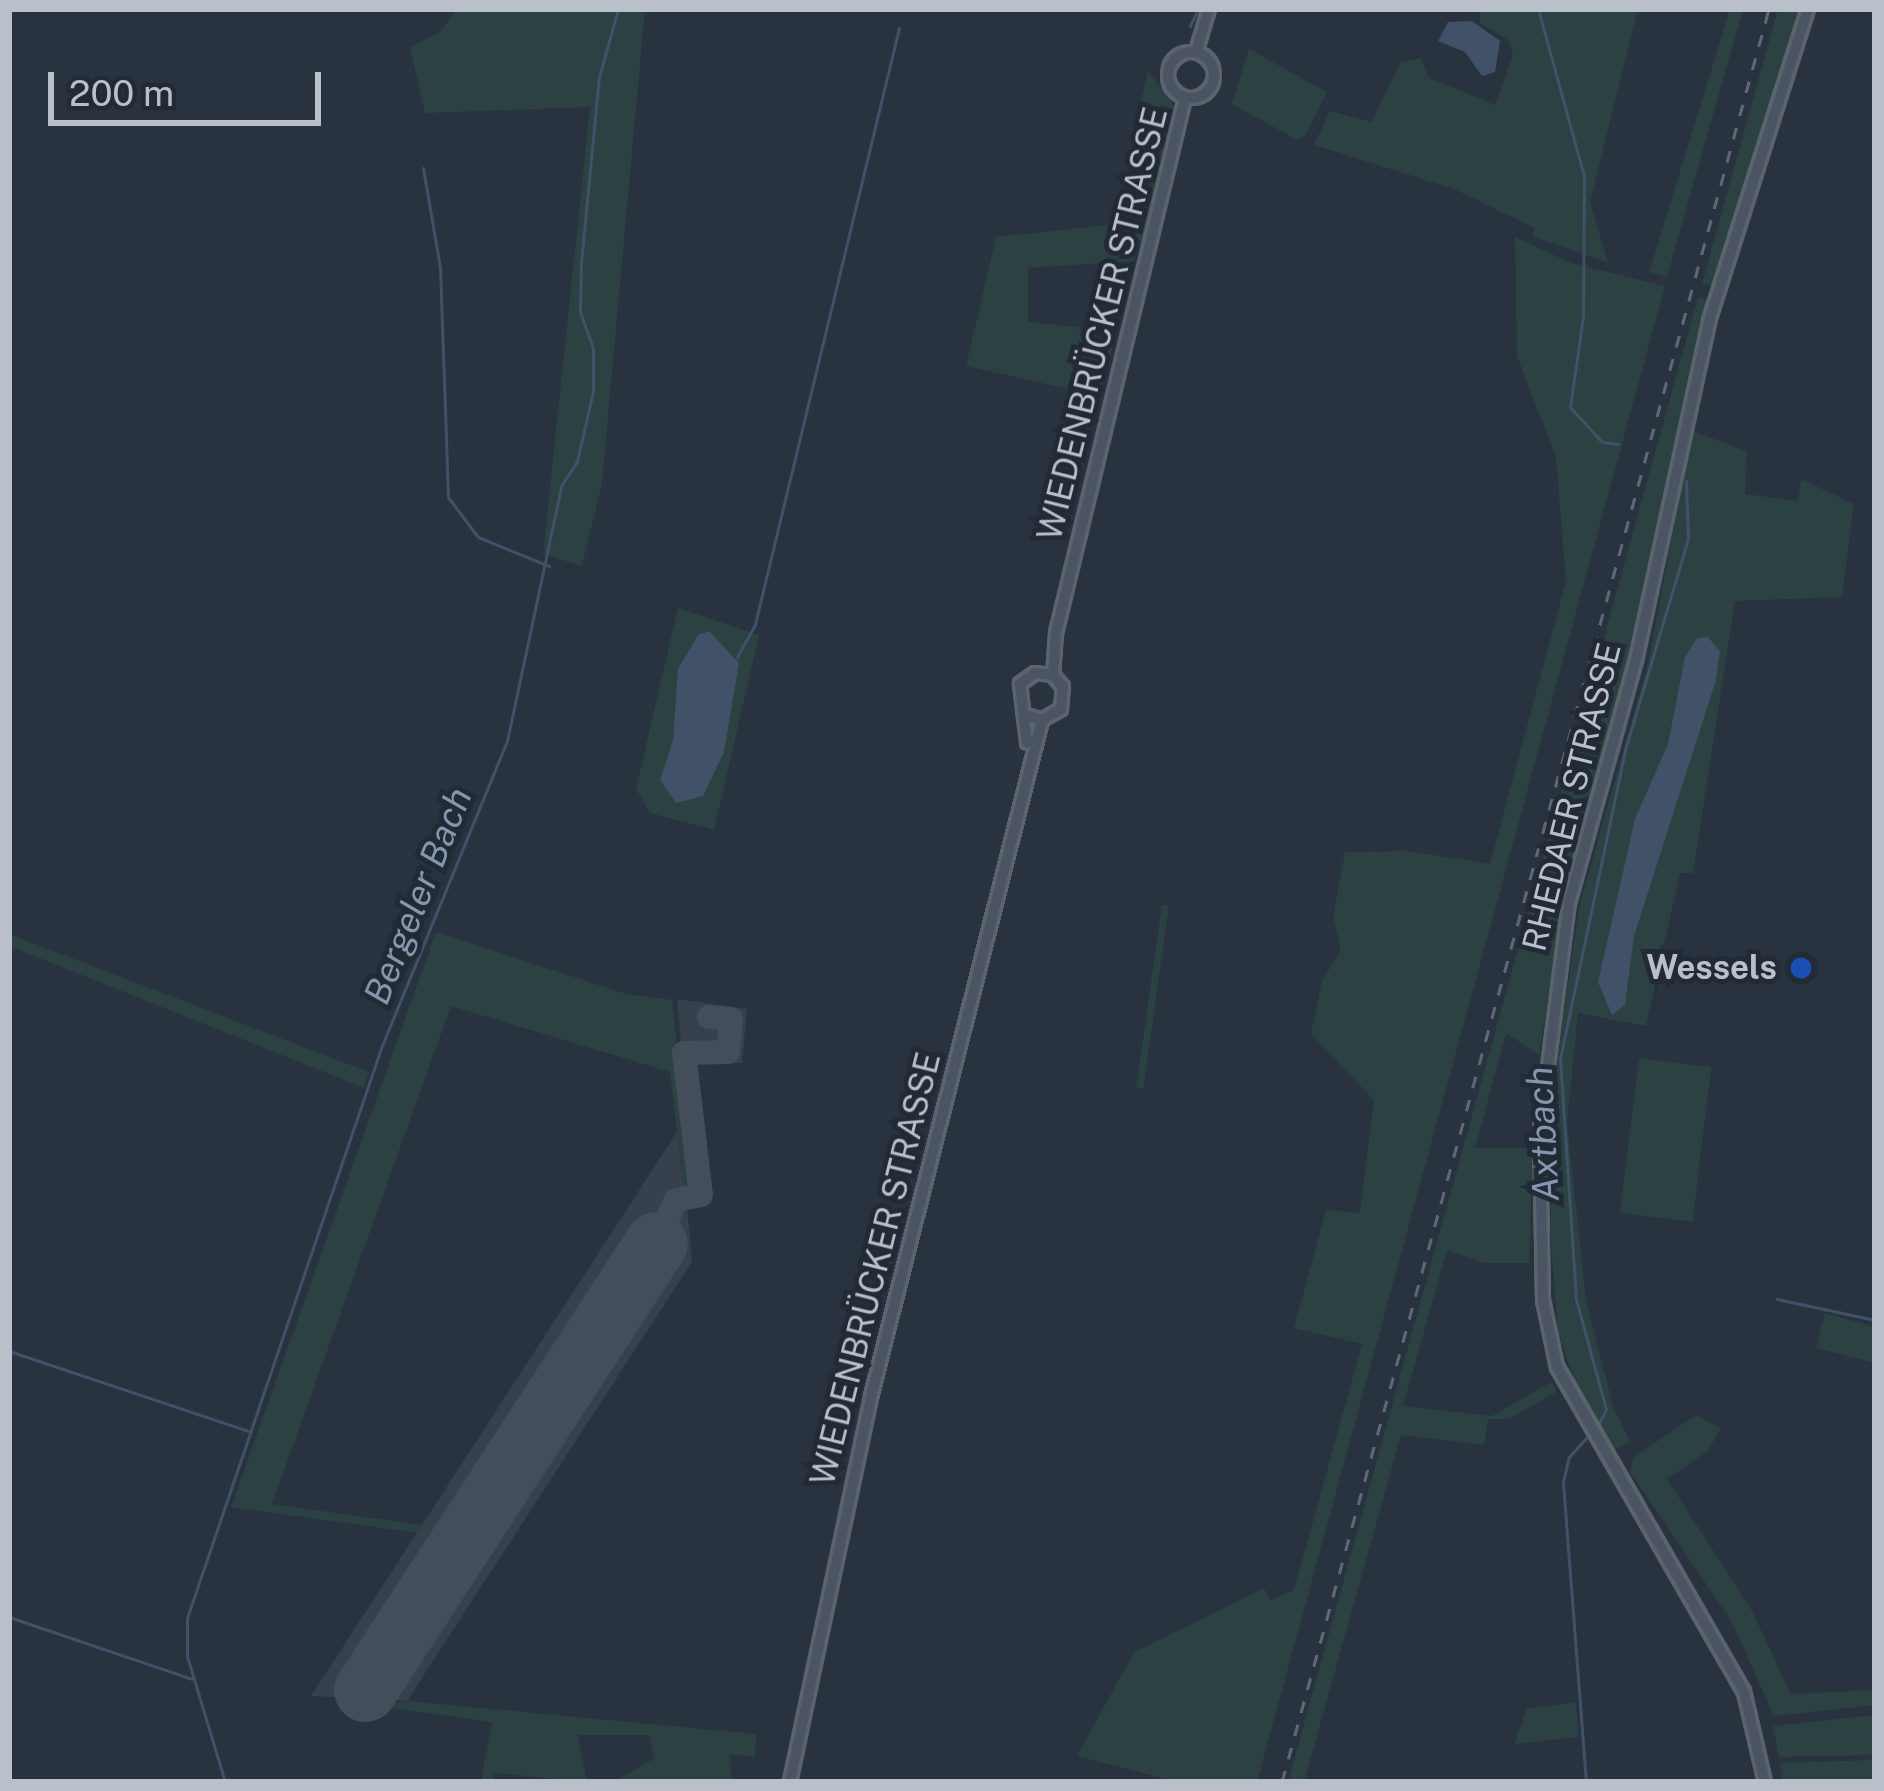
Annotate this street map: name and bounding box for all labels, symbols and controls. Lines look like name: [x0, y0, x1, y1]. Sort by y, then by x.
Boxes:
scale bar: [54, 48, 327, 122]
text: 200 m: [69, 72, 174, 114]
street label: WIEDENBRÜCKER STRASSE: [1030, 103, 1176, 545]
street label: RHEDAER STRASSE: [1515, 639, 1629, 955]
water label: Bergeler Bach: [355, 782, 481, 1010]
place label: Wessels: [1646, 948, 1777, 988]
marker: Wessels: [1788, 955, 1814, 981]
street label: WIEDENBRÜCKER STRASSE: [803, 1048, 949, 1490]
water label: Axtbach: [1518, 1065, 1568, 1203]

